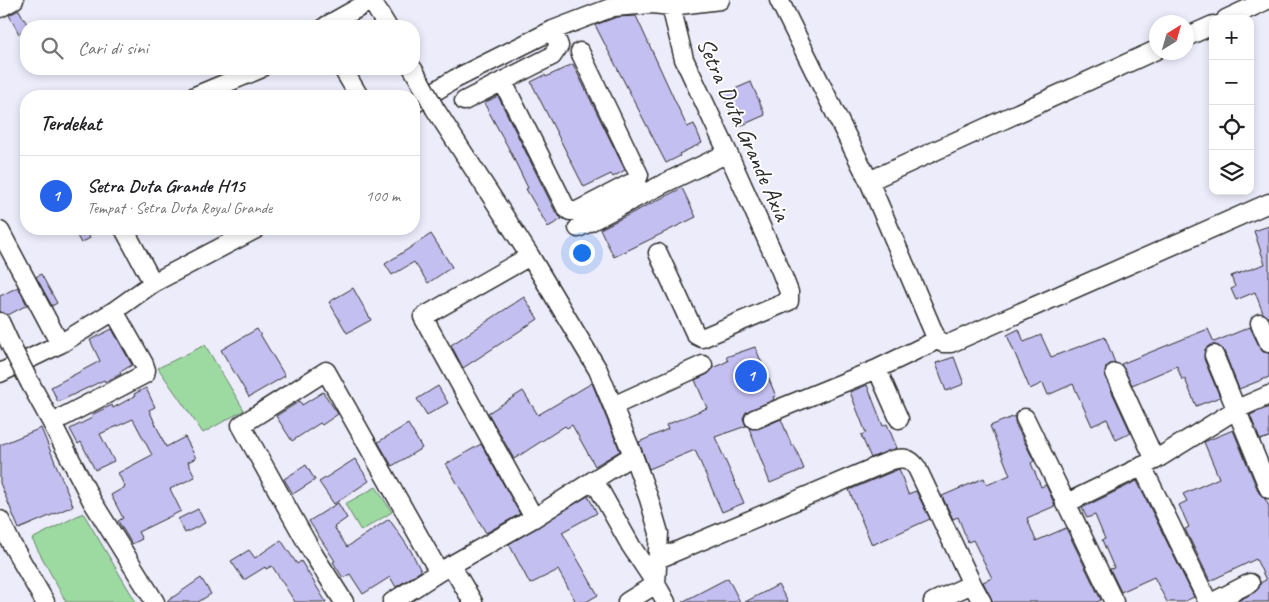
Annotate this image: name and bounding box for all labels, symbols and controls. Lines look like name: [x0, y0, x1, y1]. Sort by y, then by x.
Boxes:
north arrow: [1149, 15, 1194, 60]
map controls: [1209, 15, 1254, 195]
button: +: [1209, 15, 1254, 60]
search box: [20, 20, 420, 75]
street label: Setra Duta Grande Axia: [690, 33, 798, 226]
icon: search: [38, 34, 66, 62]
text: Cari di sini: [78, 36, 148, 60]
button: −: [1209, 60, 1254, 105]
button: locate: [1209, 105, 1254, 150]
text: Terdekat: [40, 110, 101, 136]
button: layers: [1209, 150, 1254, 195]
text: Setra Duta Grande H15: [87, 174, 245, 198]
text: 1: [52, 186, 60, 206]
text: 100 m: [366, 186, 400, 206]
text: Tempat · Setra Duta Royal Grande: [87, 198, 272, 218]
your location: [569, 240, 595, 266]
pin: 1: [735, 357, 767, 395]

